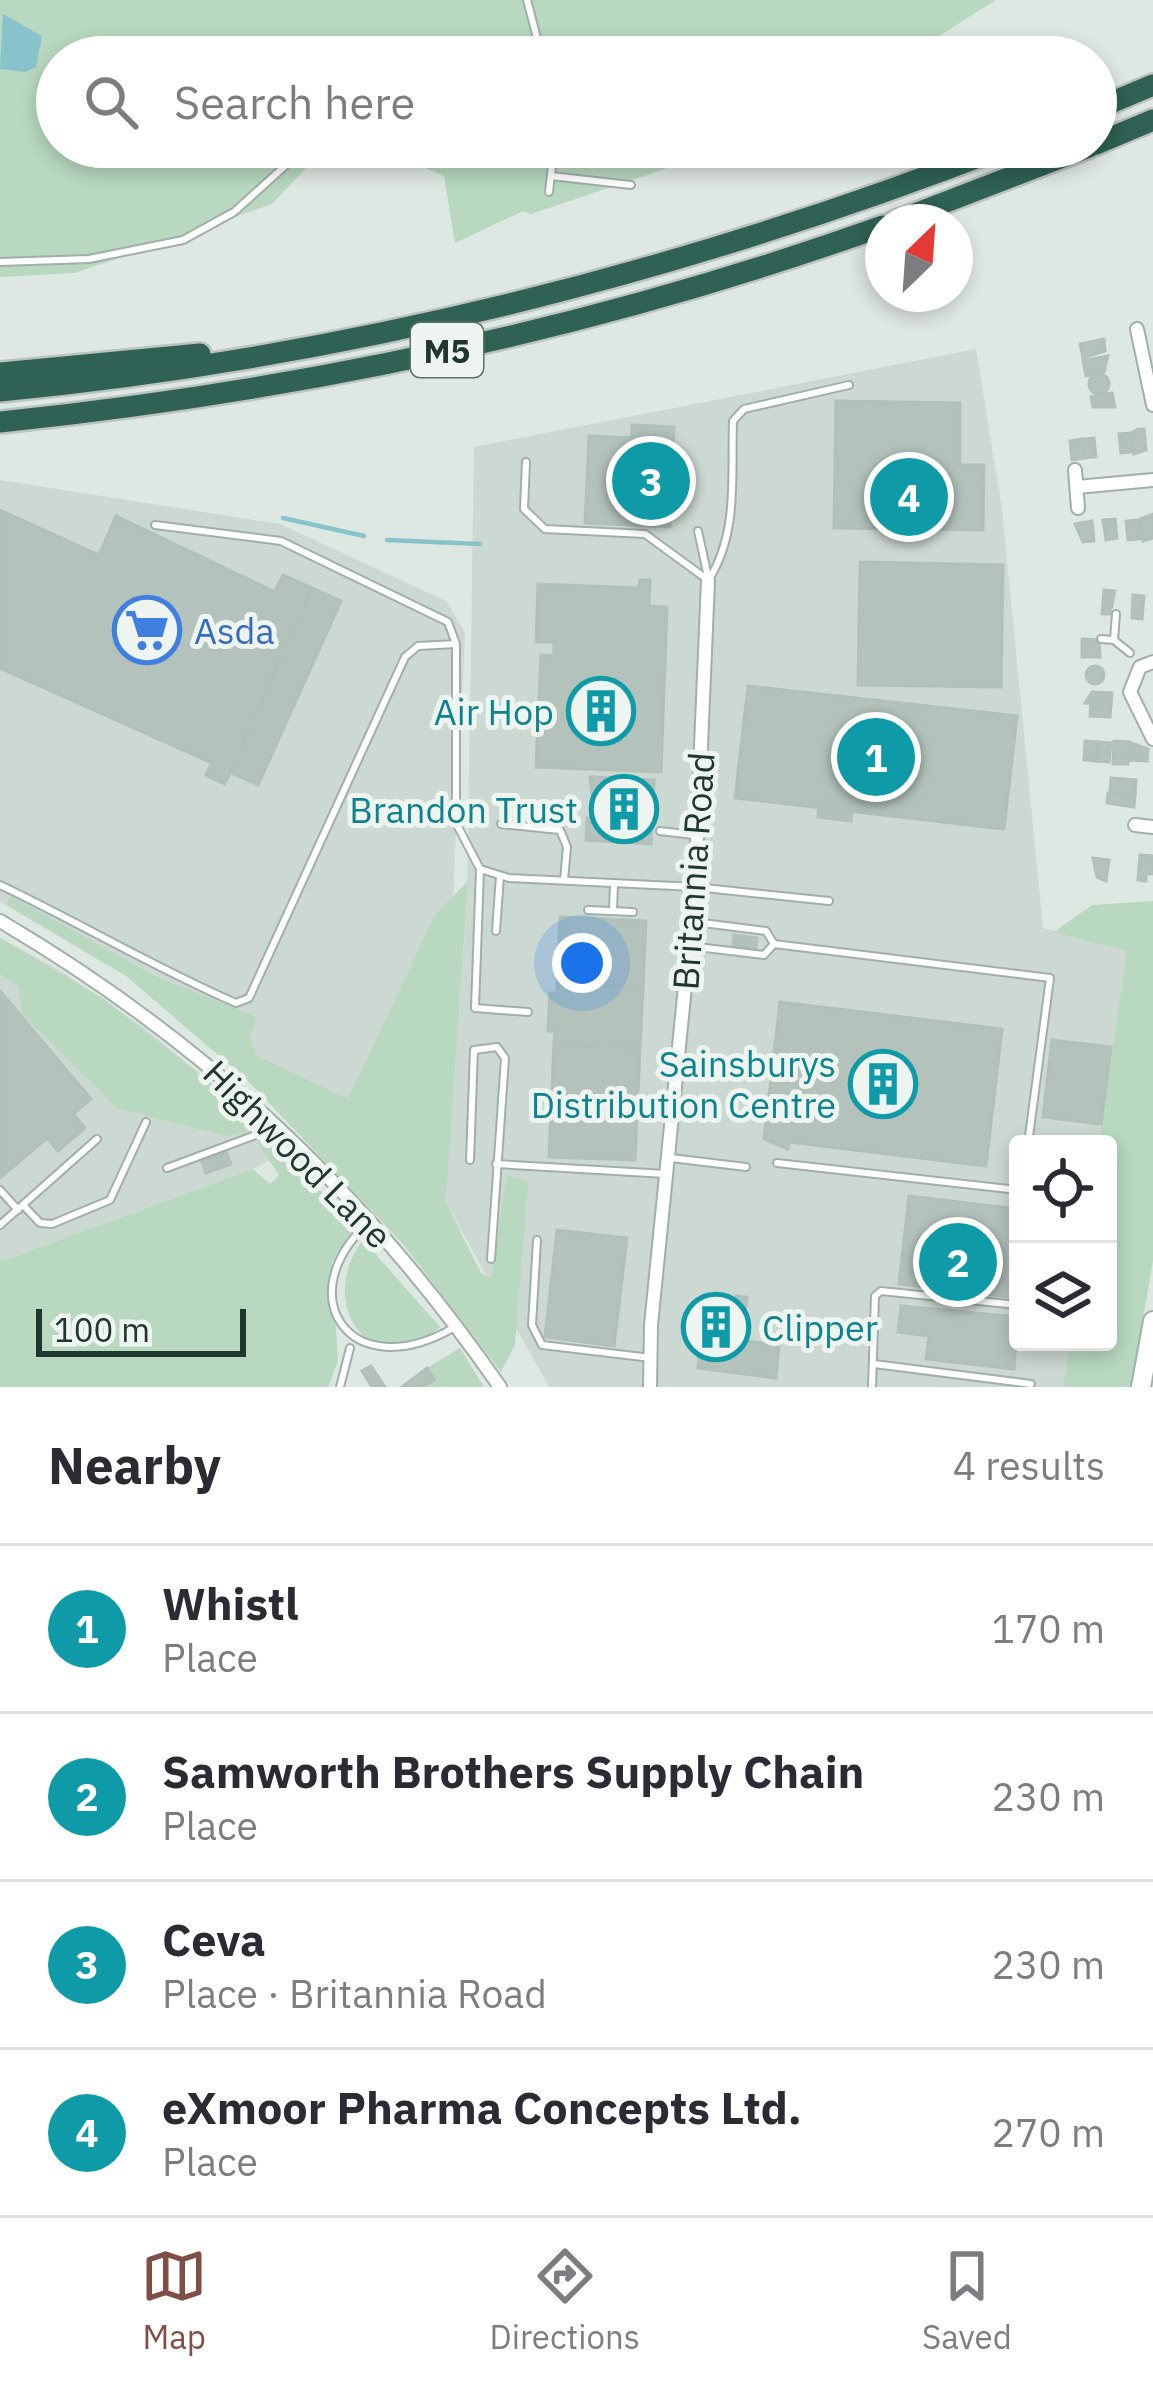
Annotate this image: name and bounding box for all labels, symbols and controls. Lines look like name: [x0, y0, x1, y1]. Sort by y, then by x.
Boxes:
search box: [36, 36, 1117, 168]
icon: search: [78, 69, 144, 135]
text: Search here: [174, 73, 415, 131]
north arrow: [865, 204, 973, 312]
road number: M5: [411, 323, 483, 377]
pin: 3: [612, 436, 690, 526]
pin: 4: [870, 452, 948, 542]
supermarket icon: Asda: [112, 595, 182, 665]
place label: Asda: [194, 607, 275, 654]
building icon: Air Hop: [566, 676, 636, 746]
place label: Air Hop: [434, 688, 554, 735]
pin: 1: [837, 712, 915, 802]
street label: Britannia Road: [661, 751, 725, 991]
building icon: Brandon Trust: [589, 774, 659, 844]
place label: Brandon Trust: [349, 786, 578, 833]
your location: [552, 933, 612, 993]
place label: Sainsburys Distribution Centre: [531, 1040, 836, 1128]
building icon: Sainsburys Distribution Centre: [848, 1049, 918, 1119]
street label: Highwood Lane: [194, 1050, 402, 1258]
map controls: [1009, 1135, 1117, 1351]
button: locate: [1009, 1135, 1117, 1243]
pin: 2: [919, 1217, 997, 1307]
button: layers: [1009, 1243, 1117, 1351]
building icon: Clipper: [681, 1292, 751, 1362]
scale bar: [36, 1303, 246, 1356]
place label: Clipper: [762, 1304, 878, 1351]
text: 100 m: [54, 1308, 150, 1351]
text: Nearby: [48, 1432, 221, 1498]
text: 4 results: [953, 1440, 1105, 1491]
text: Whistl: [162, 1574, 299, 1632]
text: 1: [75, 1603, 99, 1654]
text: 170 m: [992, 1603, 1105, 1654]
text: Place: [162, 1632, 258, 1683]
text: Samworth Brothers Supply Chain: [162, 1742, 864, 1800]
text: 2: [75, 1771, 99, 1822]
text: 230 m: [992, 1771, 1105, 1822]
text: Place: [162, 1800, 258, 1851]
text: Ceva: [162, 1910, 266, 1968]
text: 3: [75, 1939, 99, 1990]
text: 230 m: [992, 1939, 1105, 1990]
text: Place · Britannia Road: [162, 1968, 547, 2019]
text: eXmoor Pharma Concepts Ltd.: [162, 2078, 802, 2136]
text: 4: [75, 2107, 99, 2158]
text: 270 m: [992, 2107, 1105, 2158]
text: Place: [162, 2136, 258, 2187]
tab: Map: [141, 2243, 207, 2358]
tab: Directions: [490, 2243, 640, 2358]
tab: Saved: [922, 2243, 1012, 2358]

